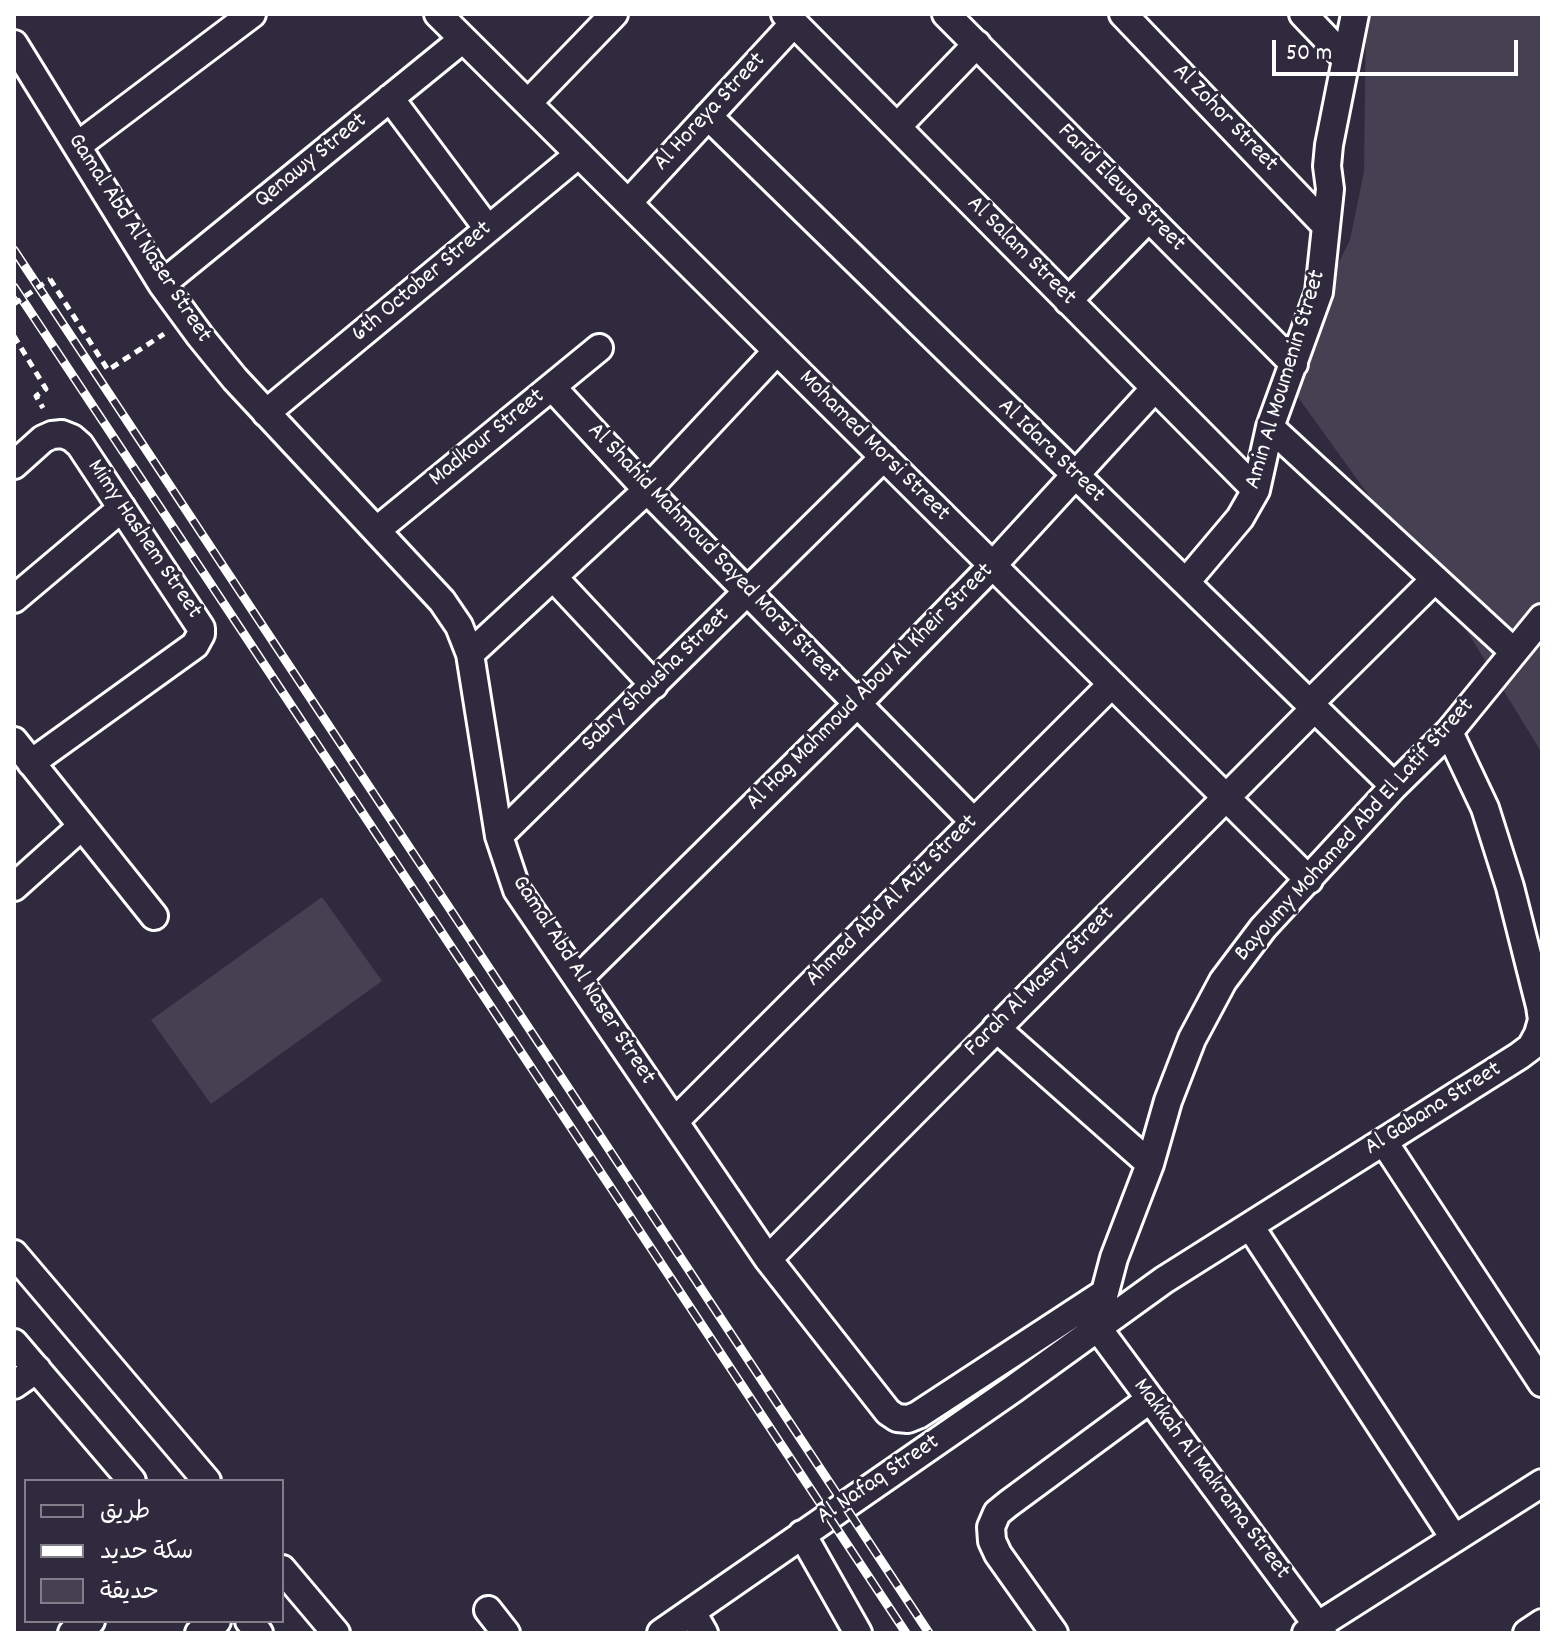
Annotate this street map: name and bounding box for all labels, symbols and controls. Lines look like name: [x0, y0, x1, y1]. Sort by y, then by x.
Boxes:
scale bar: [1276, 24, 1522, 74]
text: 50 m: [1286, 37, 1332, 71]
street label: Al Horeya Street: [649, 48, 773, 178]
street label: Al Zohor Street: [1165, 59, 1283, 179]
street label: Qenawy Street: [250, 108, 374, 216]
street label: Farid Elewa Street: [1050, 119, 1190, 259]
street label: Gamal Abd Al Naser Street: [60, 129, 216, 349]
street label: Al Salam Street: [959, 191, 1081, 313]
street label: 6th October Street: [347, 216, 499, 350]
street label: Amin Al Moumenin Street: [1240, 267, 1334, 493]
street label: Mohamed Morsi Street: [791, 365, 955, 529]
street label: Madkour Street: [424, 384, 552, 494]
street label: Al Idara Street: [990, 394, 1110, 510]
street label: Al Shahid Mahmoud Sayed Morsi Street: [580, 418, 844, 690]
street label: Mimy Hashem Street: [79, 455, 207, 625]
street label: Al Hag Mahmoud Abou Al Kheir Street: [741, 558, 1001, 818]
street label: Sabry Shousha Street: [577, 603, 737, 759]
street label: Bayoumy Mohamed Abd El Latif Street: [1230, 693, 1482, 969]
street label: Ahmed Abd Al Aziz Street: [801, 810, 985, 994]
street label: Gamal Abd Al Naser Street: [504, 871, 660, 1091]
street label: Farah Al Masry Street: [960, 902, 1122, 1064]
street label: Al Gabana Street: [1360, 1057, 1508, 1163]
street label: Makkah Al Makrama Street: [1125, 1374, 1295, 1586]
street label: Al Nafaq Street: [812, 1429, 946, 1533]
legend: [24, 1479, 284, 1623]
text: طريق: [100, 1496, 150, 1530]
text: سكة حديد: [100, 1536, 193, 1570]
text: حديقة: [100, 1576, 159, 1610]

